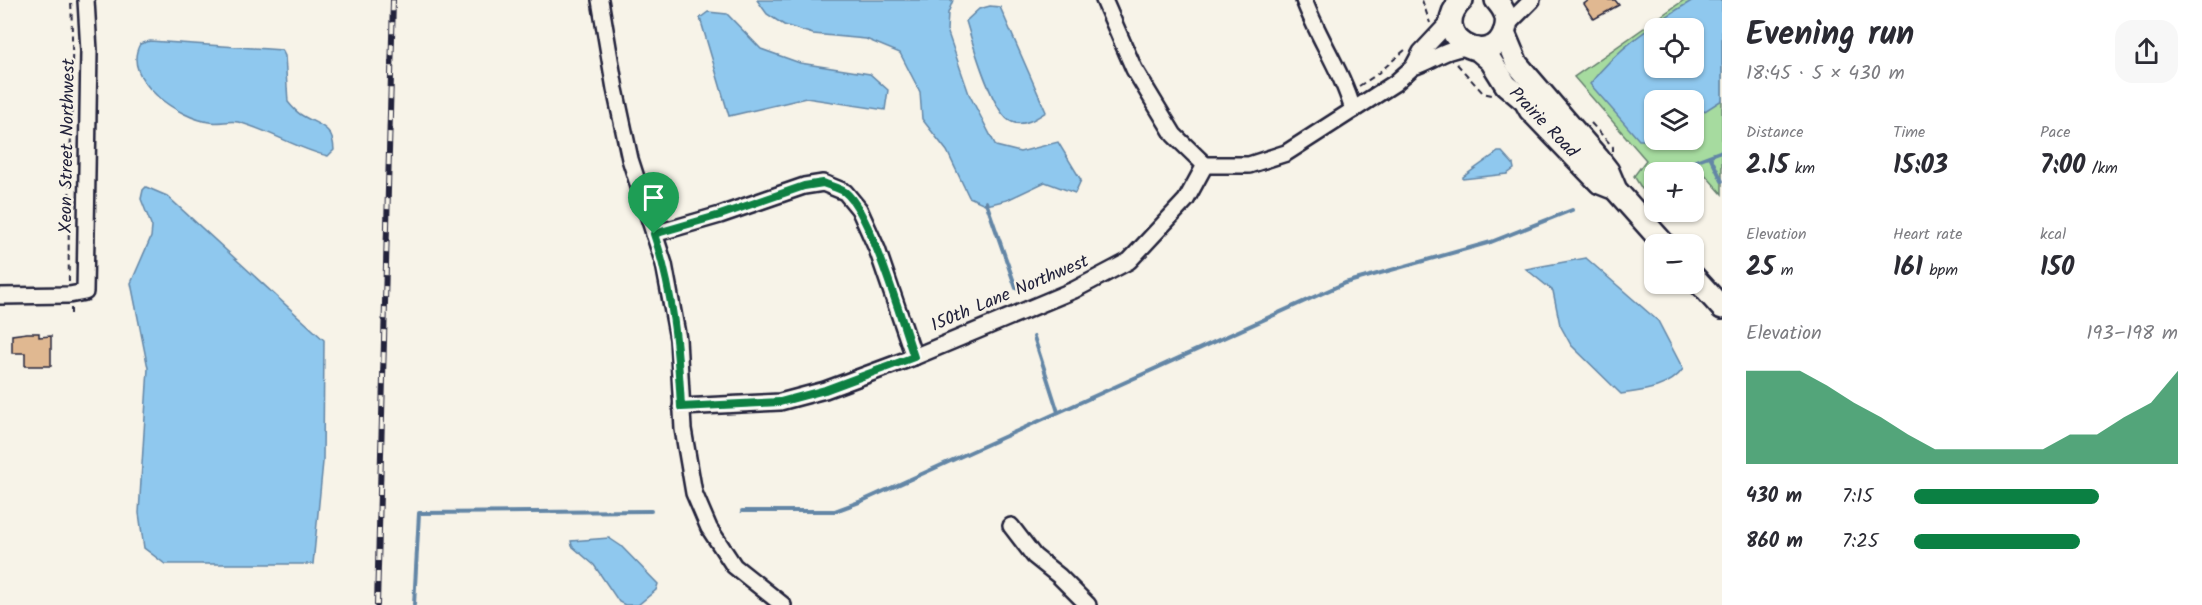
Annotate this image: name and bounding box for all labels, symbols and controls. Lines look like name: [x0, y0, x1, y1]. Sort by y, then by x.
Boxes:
text: Evening run: [1746, 9, 1914, 62]
map controls: [1644, 18, 1704, 294]
button: locate: [1644, 18, 1704, 78]
button: share: [2115, 20, 2178, 83]
street label: Xeon Street Northwest: [52, 57, 84, 234]
text: 18:45 · 5 × 430 m: [1746, 58, 1905, 90]
street label: Prairie Road: [1501, 81, 1585, 166]
button: layers: [1644, 90, 1704, 150]
text: Distance: [1746, 120, 1804, 145]
text: Time: [1893, 120, 1925, 145]
text: Pace: [2040, 120, 2071, 145]
text: 2.15: [1746, 145, 1788, 187]
text: 15:03: [1893, 145, 1948, 187]
text: 7:00: [2040, 145, 2085, 187]
text: km: [1788, 156, 1815, 181]
text: /km: [2085, 156, 2118, 181]
button: +: [1644, 162, 1704, 222]
pin: [628, 172, 679, 234]
icon: arrive: [637, 181, 670, 214]
text: Elevation: [1746, 222, 1807, 247]
text: Heart rate: [1893, 222, 1963, 247]
text: kcal: [2040, 222, 2066, 247]
button: −: [1644, 234, 1704, 294]
street label: 150th Lane Northwest: [927, 247, 1094, 340]
text: 25: [1746, 247, 1774, 289]
text: 161: [1893, 247, 1923, 289]
text: 150: [2040, 247, 2074, 289]
text: m: [1774, 258, 1793, 283]
text: bpm: [1923, 258, 1958, 283]
text: Elevation: [1746, 318, 1822, 350]
text: 193–198 m: [2086, 318, 2178, 350]
text: 430 m: [1746, 481, 1802, 513]
text: 7:15: [1842, 481, 1873, 513]
text: 860 m: [1746, 526, 1803, 558]
text: 7:25: [1842, 526, 1879, 558]

